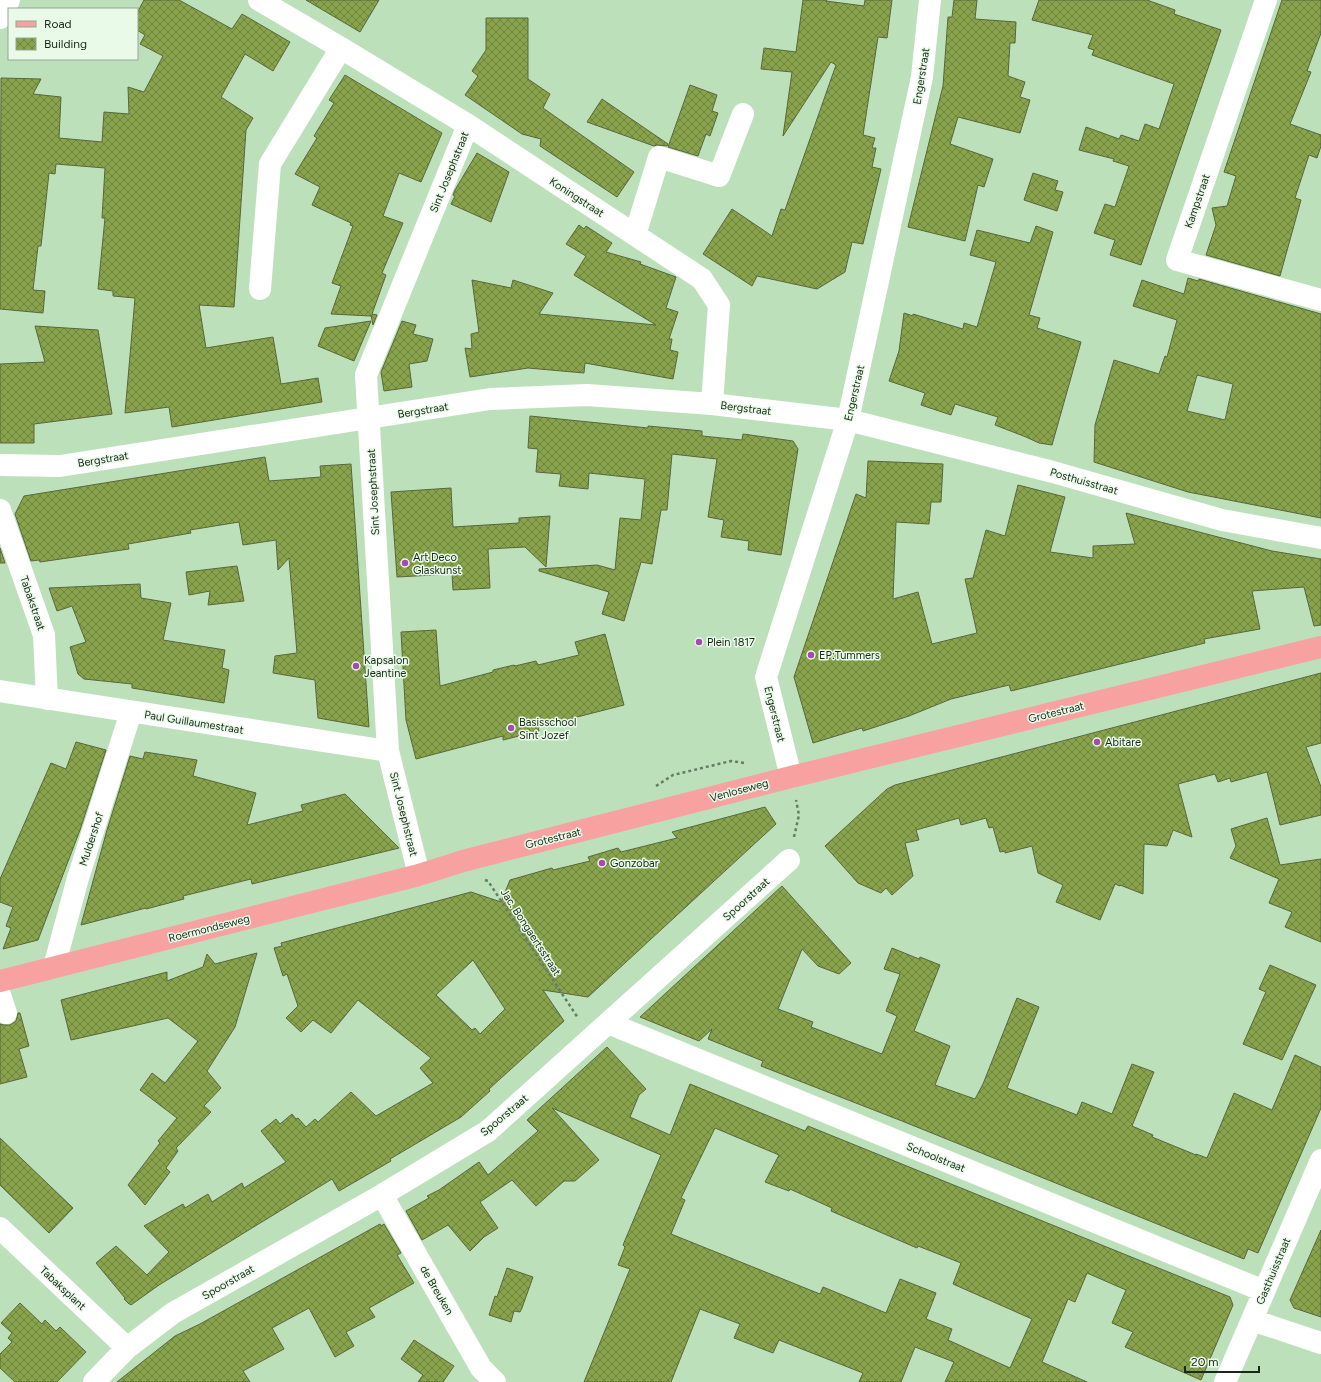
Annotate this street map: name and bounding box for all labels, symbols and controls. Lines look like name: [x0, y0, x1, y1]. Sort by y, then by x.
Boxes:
legend: [8, 8, 138, 60]
text: Road: [44, 17, 72, 31]
text: Building: [44, 37, 87, 51]
street label: Engerstraat: [911, 47, 932, 105]
street label: Sint Josephstraat: [427, 130, 472, 215]
street label: Kampstraat: [1182, 172, 1213, 230]
street label: Koningstraat: [547, 175, 607, 220]
street label: Engerstraat: [842, 364, 867, 422]
street label: Bergstraat: [720, 399, 772, 418]
street label: Bergstraat: [397, 400, 449, 421]
street label: Sint Josephstraat: [365, 448, 382, 536]
street label: Bergstraat: [77, 449, 129, 470]
street label: Posthuisstraat: [1048, 466, 1119, 497]
place label: Art Deco Glaskunst: [413, 551, 461, 577]
marker: Art Deco Glaskunst: [400, 558, 410, 568]
street label: Tabakstraat: [17, 574, 48, 632]
place label: Plein 1817: [707, 636, 755, 649]
marker: Plein 1817: [694, 637, 704, 647]
place label: EP:Tummers: [819, 649, 880, 662]
marker: EP:Tummers: [806, 650, 816, 660]
place label: Kapsalon Jeantine: [364, 654, 408, 680]
marker: Kapsalon Jeantine: [351, 661, 361, 671]
street label: Engerstraat: [761, 685, 788, 743]
street label: Grotestraat: [1027, 699, 1085, 726]
street label: Paul Guillaumestraat: [143, 708, 245, 737]
place label: Basisschool Sint Jozef: [519, 716, 577, 742]
marker: Basisschool Sint Jozef: [506, 723, 516, 733]
place label: Abitare: [1105, 736, 1141, 749]
marker: Abitare: [1092, 737, 1102, 747]
street label: Sint Josephstraat: [387, 771, 420, 858]
street label: Venloseweg: [708, 776, 770, 805]
street label: Muldershof: [77, 810, 107, 868]
street label: Grotestraat: [524, 825, 582, 852]
place label: Gonzobar: [610, 857, 659, 870]
marker: Gonzobar: [597, 858, 607, 868]
street label: Spoorstraat: [720, 875, 772, 924]
street label: Jac. Bongaertsstraat: [498, 886, 564, 978]
street label: Roermondseweg: [167, 912, 251, 945]
street label: Spoorstraat: [478, 1092, 531, 1139]
street label: Schoolstraat: [904, 1140, 967, 1175]
street label: Gasthuisstraat: [1253, 1236, 1293, 1307]
street label: Spoorstraat: [200, 1262, 257, 1303]
street label: de Breuken: [417, 1263, 456, 1317]
street label: Tabaksplant: [37, 1264, 88, 1313]
scale bar: [1185, 1348, 1259, 1374]
text: 20 m: [1191, 1355, 1219, 1369]

